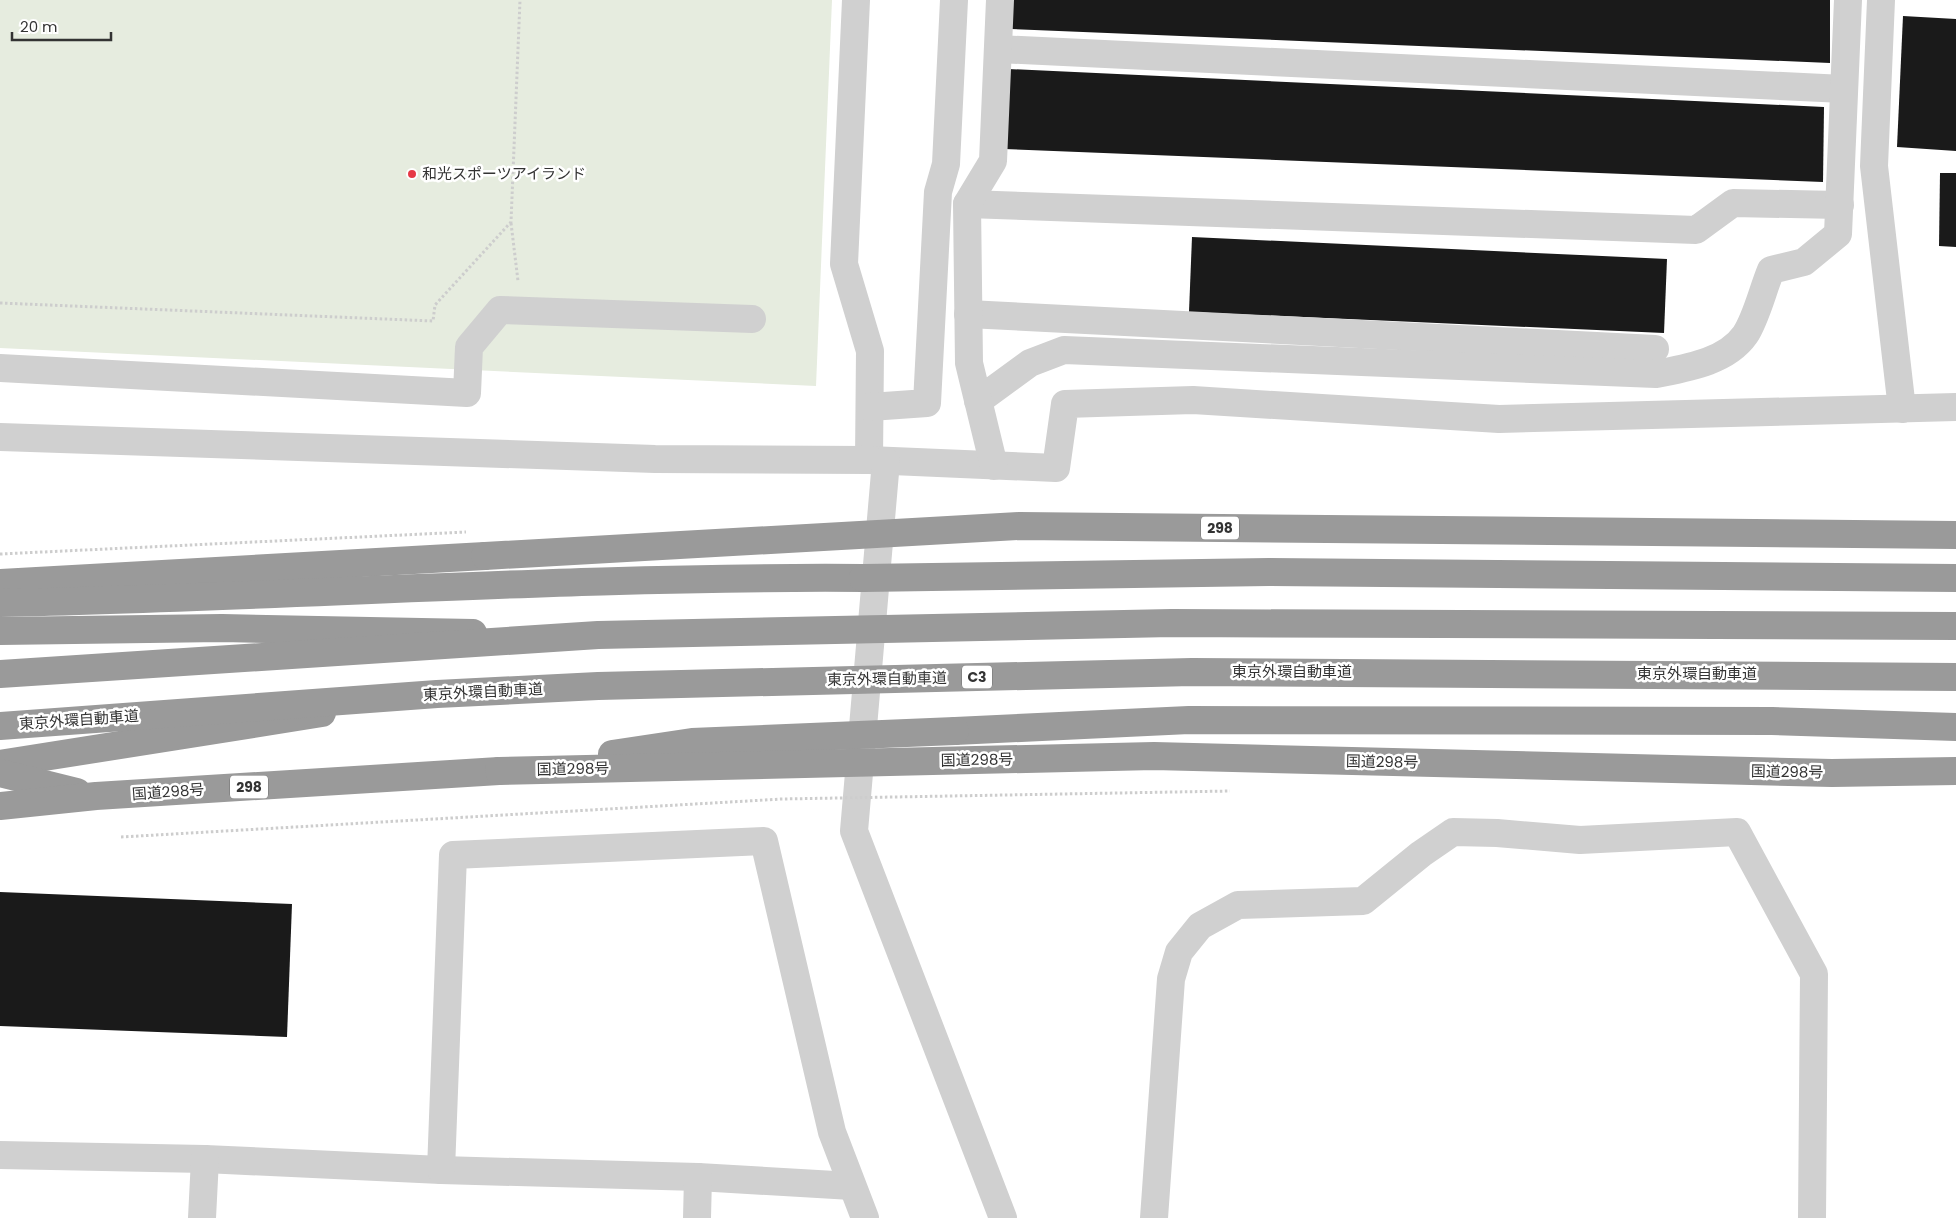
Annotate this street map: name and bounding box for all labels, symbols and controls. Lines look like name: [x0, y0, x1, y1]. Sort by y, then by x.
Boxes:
scale bar: [12, 10, 111, 42]
text: 20 m: [20, 16, 58, 37]
place label: 和光スポーツアイランド: [422, 163, 586, 184]
marker: 和光スポーツアイランド: [406, 168, 418, 180]
road number: 298: [1201, 516, 1239, 540]
street label: 東京外環自動車道: [1232, 661, 1352, 682]
street label: 東京外環自動車道: [1637, 663, 1757, 684]
road number: C3: [962, 666, 992, 689]
street label: 東京外環自動車道: [827, 667, 947, 690]
street label: 東京外環自動車道: [422, 678, 543, 705]
street label: 東京外環自動車道: [18, 705, 140, 734]
street label: 国道298号: [941, 748, 1013, 771]
street label: 国道298号: [1346, 750, 1418, 773]
street label: 国道298号: [537, 757, 609, 780]
street label: 国道298号: [1751, 760, 1823, 783]
road number: 298: [230, 776, 268, 799]
street label: 国道298号: [131, 778, 205, 805]

